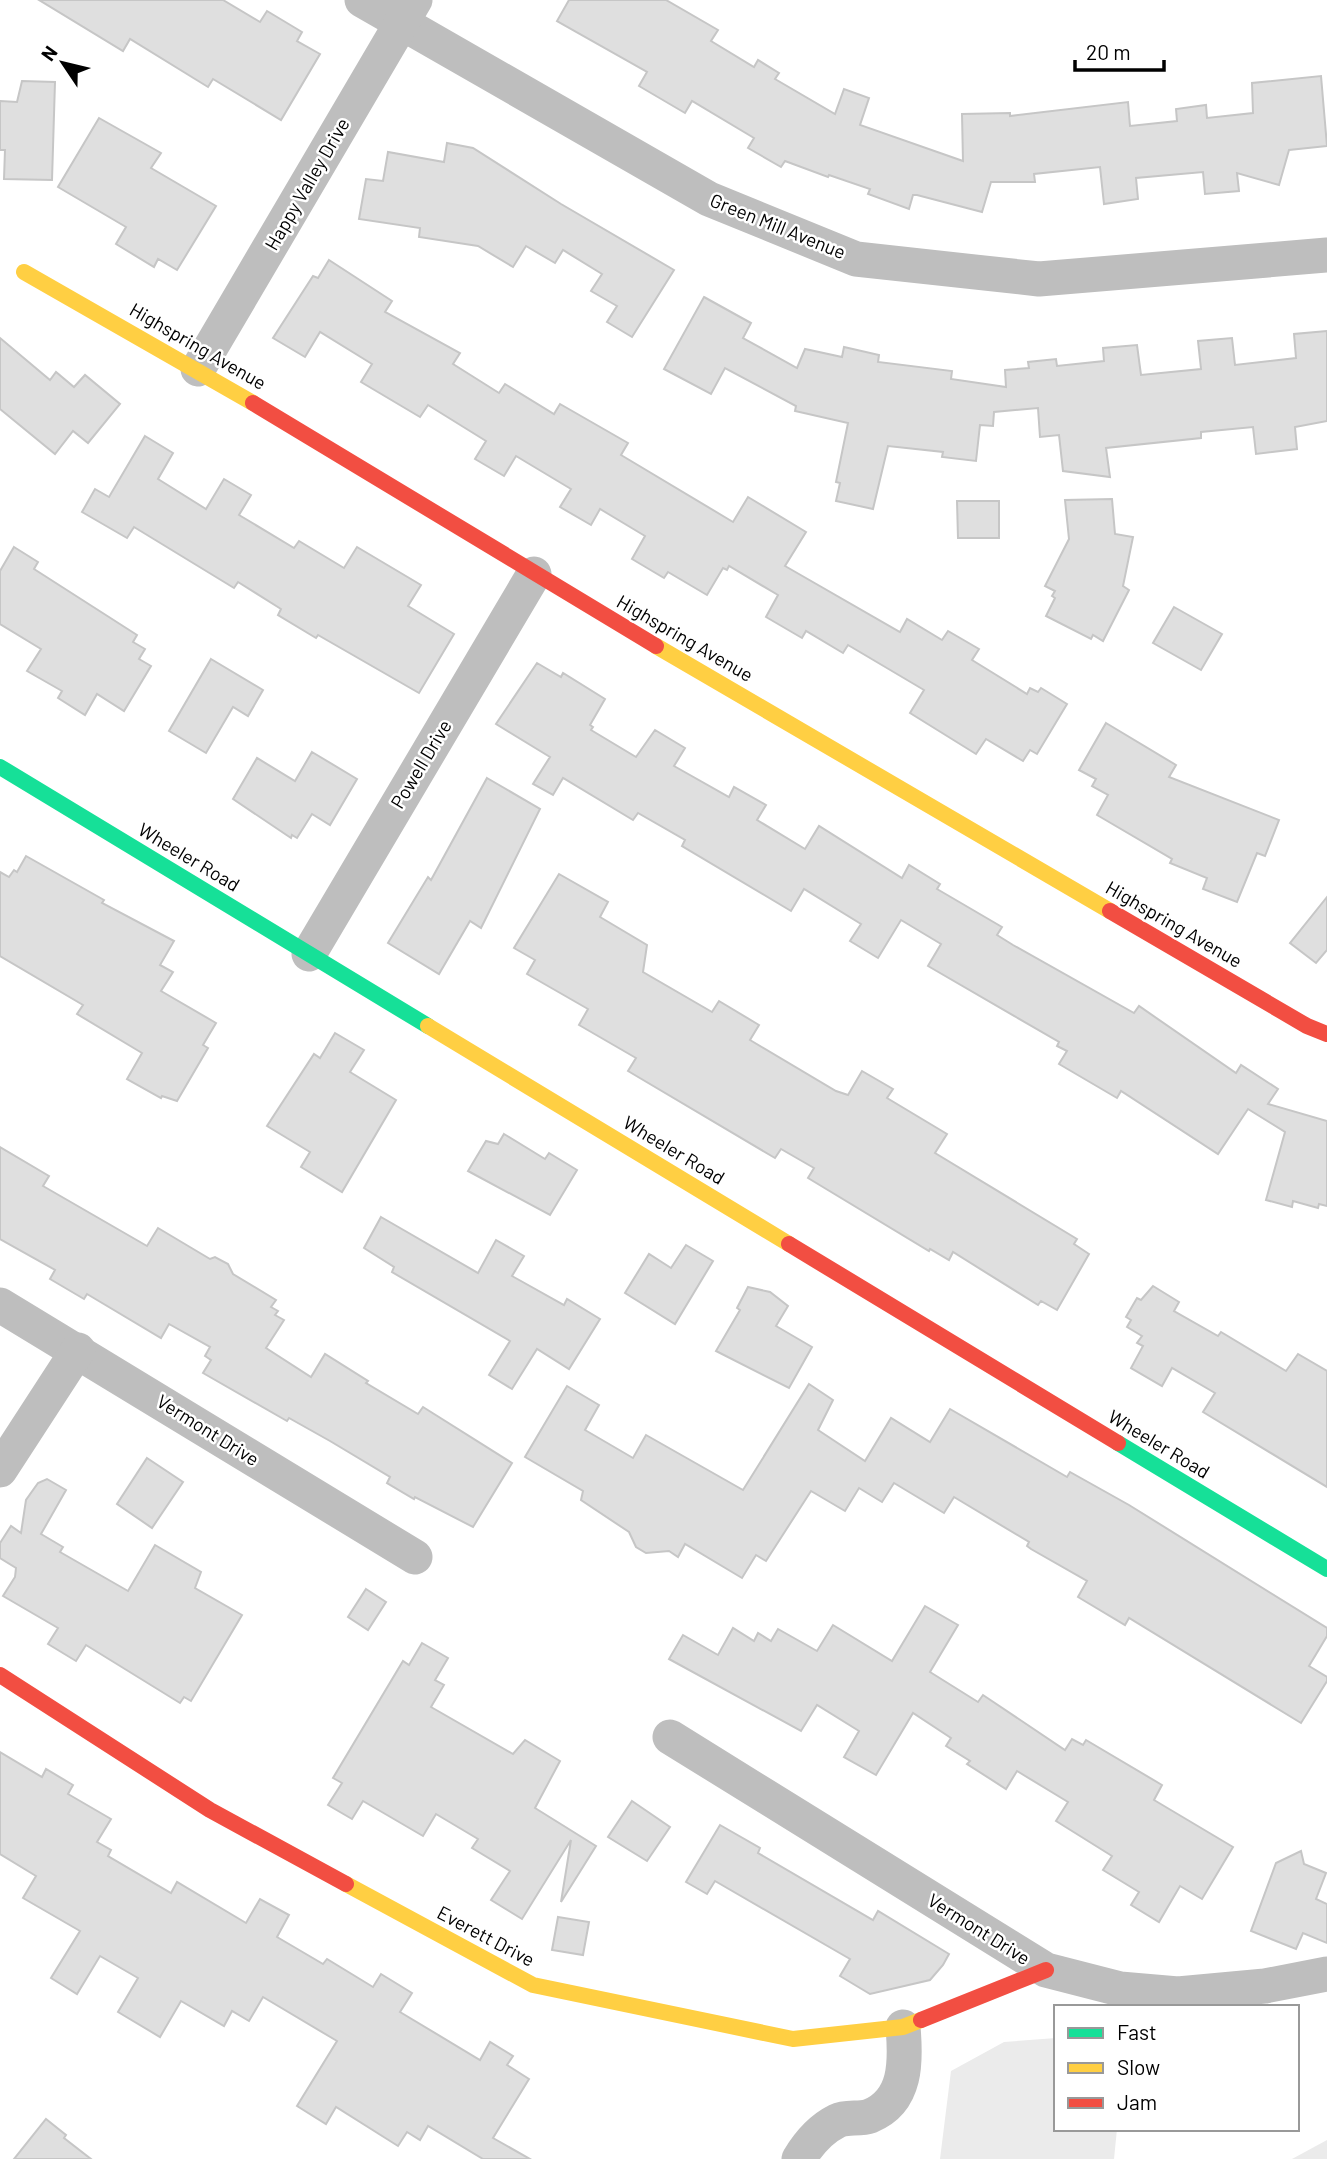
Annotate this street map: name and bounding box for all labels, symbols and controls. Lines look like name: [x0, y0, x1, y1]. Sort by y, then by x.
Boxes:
north arrow: [28, 28, 98, 98]
scale bar: [1075, 28, 1164, 72]
text: 20 m: [1086, 39, 1131, 64]
text: N: [36, 41, 62, 65]
street label: Happy Valley Drive: [259, 113, 354, 254]
street label: Green Mill Avenue: [707, 188, 849, 263]
street label: Highspring Avenue: [126, 297, 271, 394]
street label: Highspring Avenue: [613, 589, 758, 686]
street label: Powell Drive: [385, 715, 456, 812]
street label: Wheeler Road: [134, 817, 244, 896]
street label: Highspring Avenue: [1102, 875, 1247, 972]
street label: Wheeler Road: [619, 1110, 729, 1189]
street label: Vermont Drive: [153, 1389, 264, 1470]
street label: Wheeler Road: [1104, 1404, 1214, 1483]
street label: Vermont Drive: [924, 1888, 1035, 1969]
street label: Everett Drive: [434, 1900, 539, 1971]
legend: [1054, 2005, 1299, 2131]
text: Fast: [1117, 2019, 1157, 2044]
text: Slow: [1117, 2054, 1160, 2079]
text: Jam: [1117, 2089, 1157, 2114]

